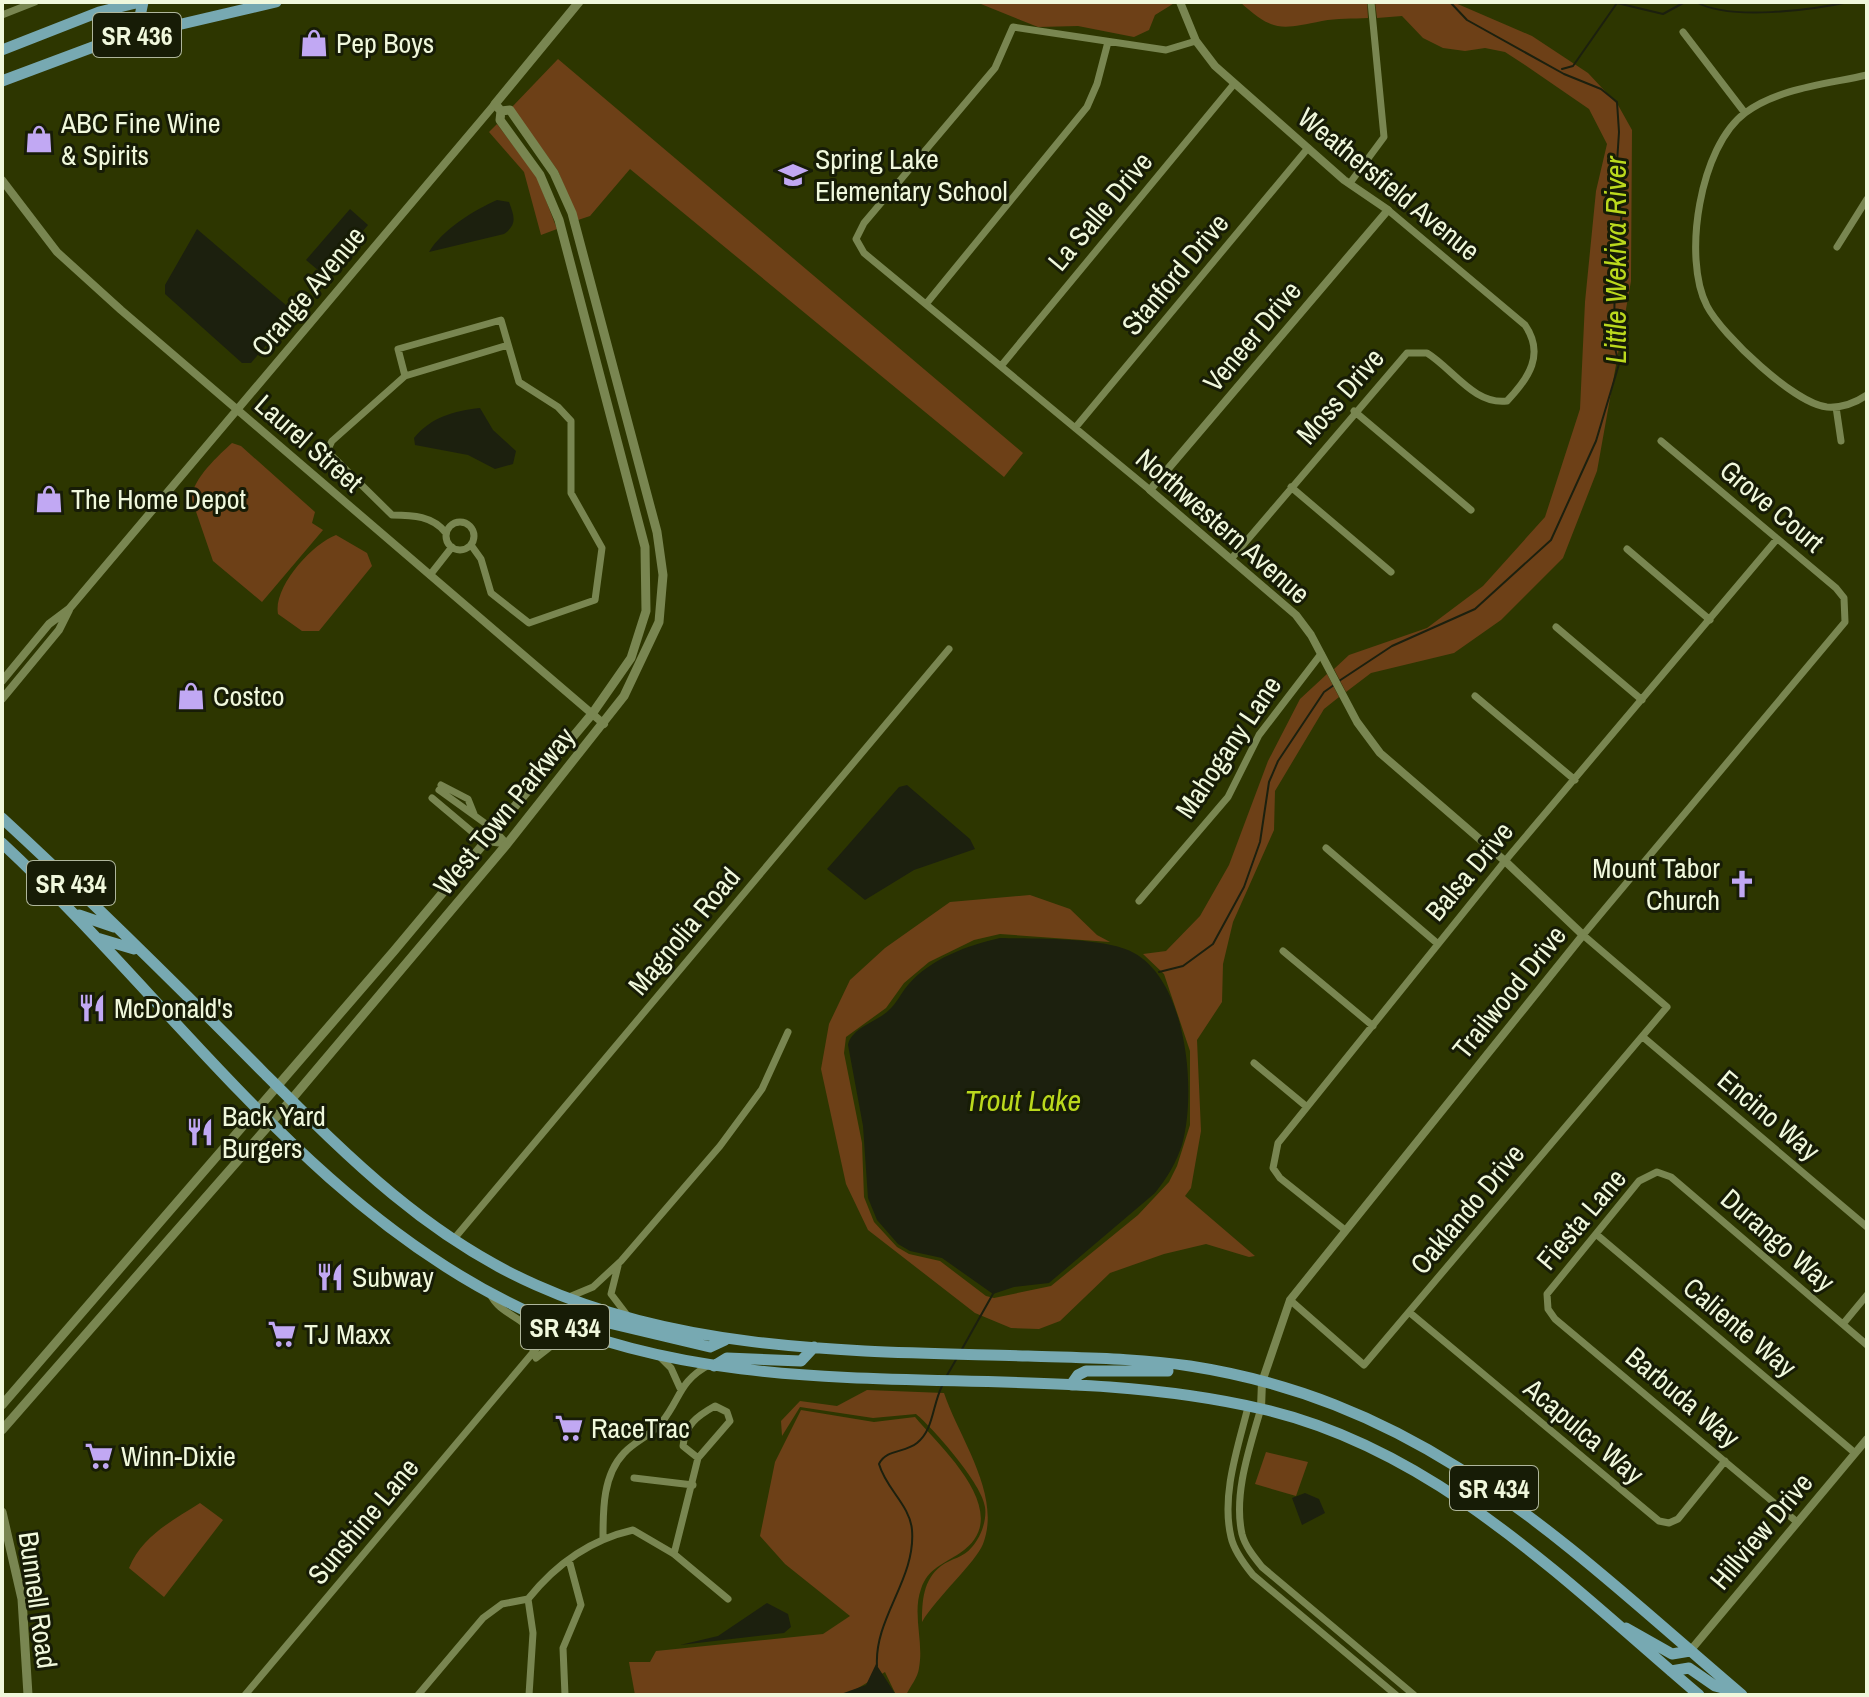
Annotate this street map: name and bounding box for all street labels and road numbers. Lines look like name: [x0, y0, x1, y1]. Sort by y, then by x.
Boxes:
road number: SR 436: [93, 13, 181, 57]
street label: Weathersfield Avenue: [1290, 99, 1488, 269]
street label: La Salle Drive: [1039, 144, 1161, 278]
street label: Stanford Drive: [1113, 205, 1237, 343]
street label: Orange Avenue: [242, 218, 374, 364]
street label: Veneer Drive: [1194, 272, 1310, 400]
street label: Moss Drive: [1288, 340, 1392, 452]
street label: Laurel Street: [247, 386, 371, 500]
street label: Northwestern Avenue: [1128, 440, 1318, 612]
street label: Grove Court: [1712, 451, 1832, 561]
street label: Mahogany Lane: [1166, 668, 1290, 826]
street label: West Town Parkway: [424, 719, 584, 903]
street label: Balsa Drive: [1416, 813, 1522, 929]
street label: Magnolia Road: [619, 859, 749, 1003]
road number: SR 434: [27, 861, 115, 905]
street label: Trailwood Drive: [1444, 917, 1574, 1067]
street label: Encino Way: [1710, 1061, 1829, 1169]
street label: Oaklando Drive: [1401, 1136, 1533, 1282]
street label: Fiesta Lane: [1527, 1160, 1635, 1278]
street label: Durango Way: [1713, 1180, 1844, 1300]
street label: Caliente Way: [1675, 1268, 1805, 1386]
road number: SR 434: [521, 1305, 609, 1349]
street label: Barbuda Way: [1618, 1338, 1749, 1456]
street label: Acapulca Way: [1515, 1369, 1652, 1493]
street label: Sunshine Lane: [299, 1450, 427, 1592]
street label: Hillview Drive: [1701, 1465, 1821, 1597]
road number: SR 434: [1450, 1466, 1538, 1510]
street label: Bunnell Road: [10, 1529, 66, 1671]

